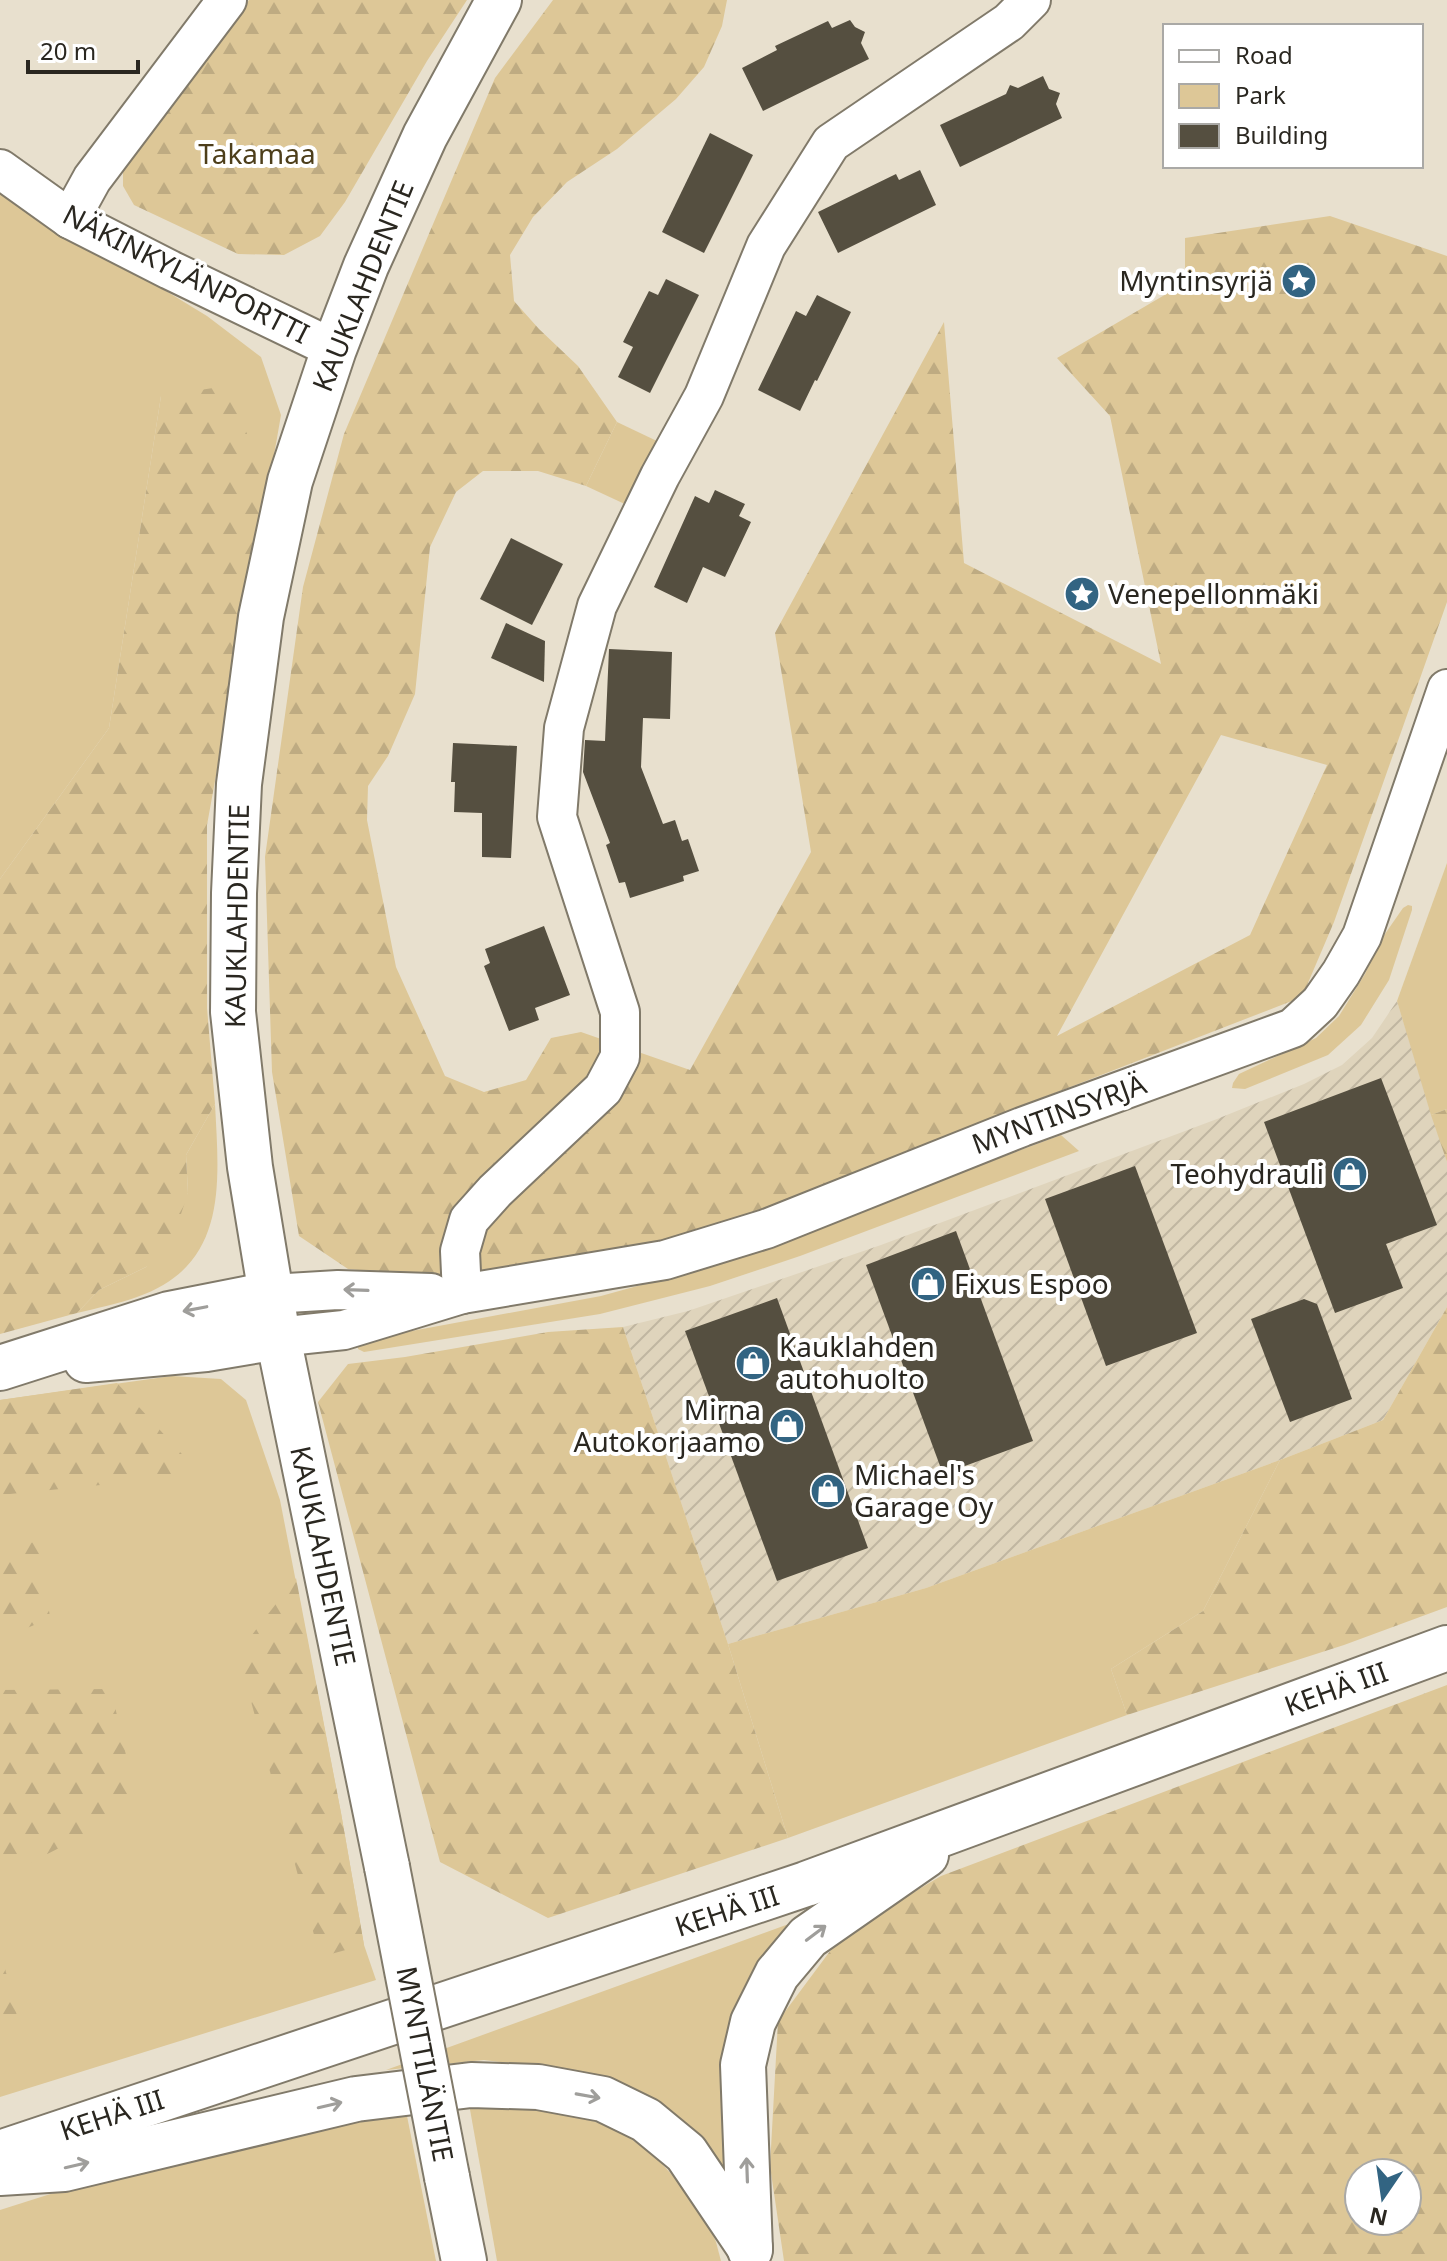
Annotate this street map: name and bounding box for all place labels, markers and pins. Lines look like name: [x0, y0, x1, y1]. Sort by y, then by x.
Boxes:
place label: Myntinsyrjä: [1119, 261, 1273, 299]
place icon: Myntinsyrjä: [1280, 262, 1318, 300]
place label: Venepellonmäki: [1108, 574, 1319, 612]
place icon: Venepellonmäki: [1063, 575, 1101, 613]
place label: Teohydrauli: [1170, 1154, 1324, 1192]
shop icon: Teohydrauli: [1331, 1155, 1369, 1193]
place label: Fixus Espoo: [954, 1264, 1109, 1302]
shop icon: Fixus Espoo: [909, 1265, 947, 1303]
place label: Kauklahden autohuolto: [779, 1327, 935, 1397]
shop icon: Kauklahden autohuolto: [734, 1344, 772, 1382]
place label: Mirna Autokorjaamo: [574, 1390, 761, 1460]
shop icon: Mirna Autokorjaamo: [768, 1407, 806, 1445]
place label: Michael's Garage Oy: [854, 1455, 994, 1525]
shop icon: Michael's Garage Oy: [809, 1472, 847, 1510]

